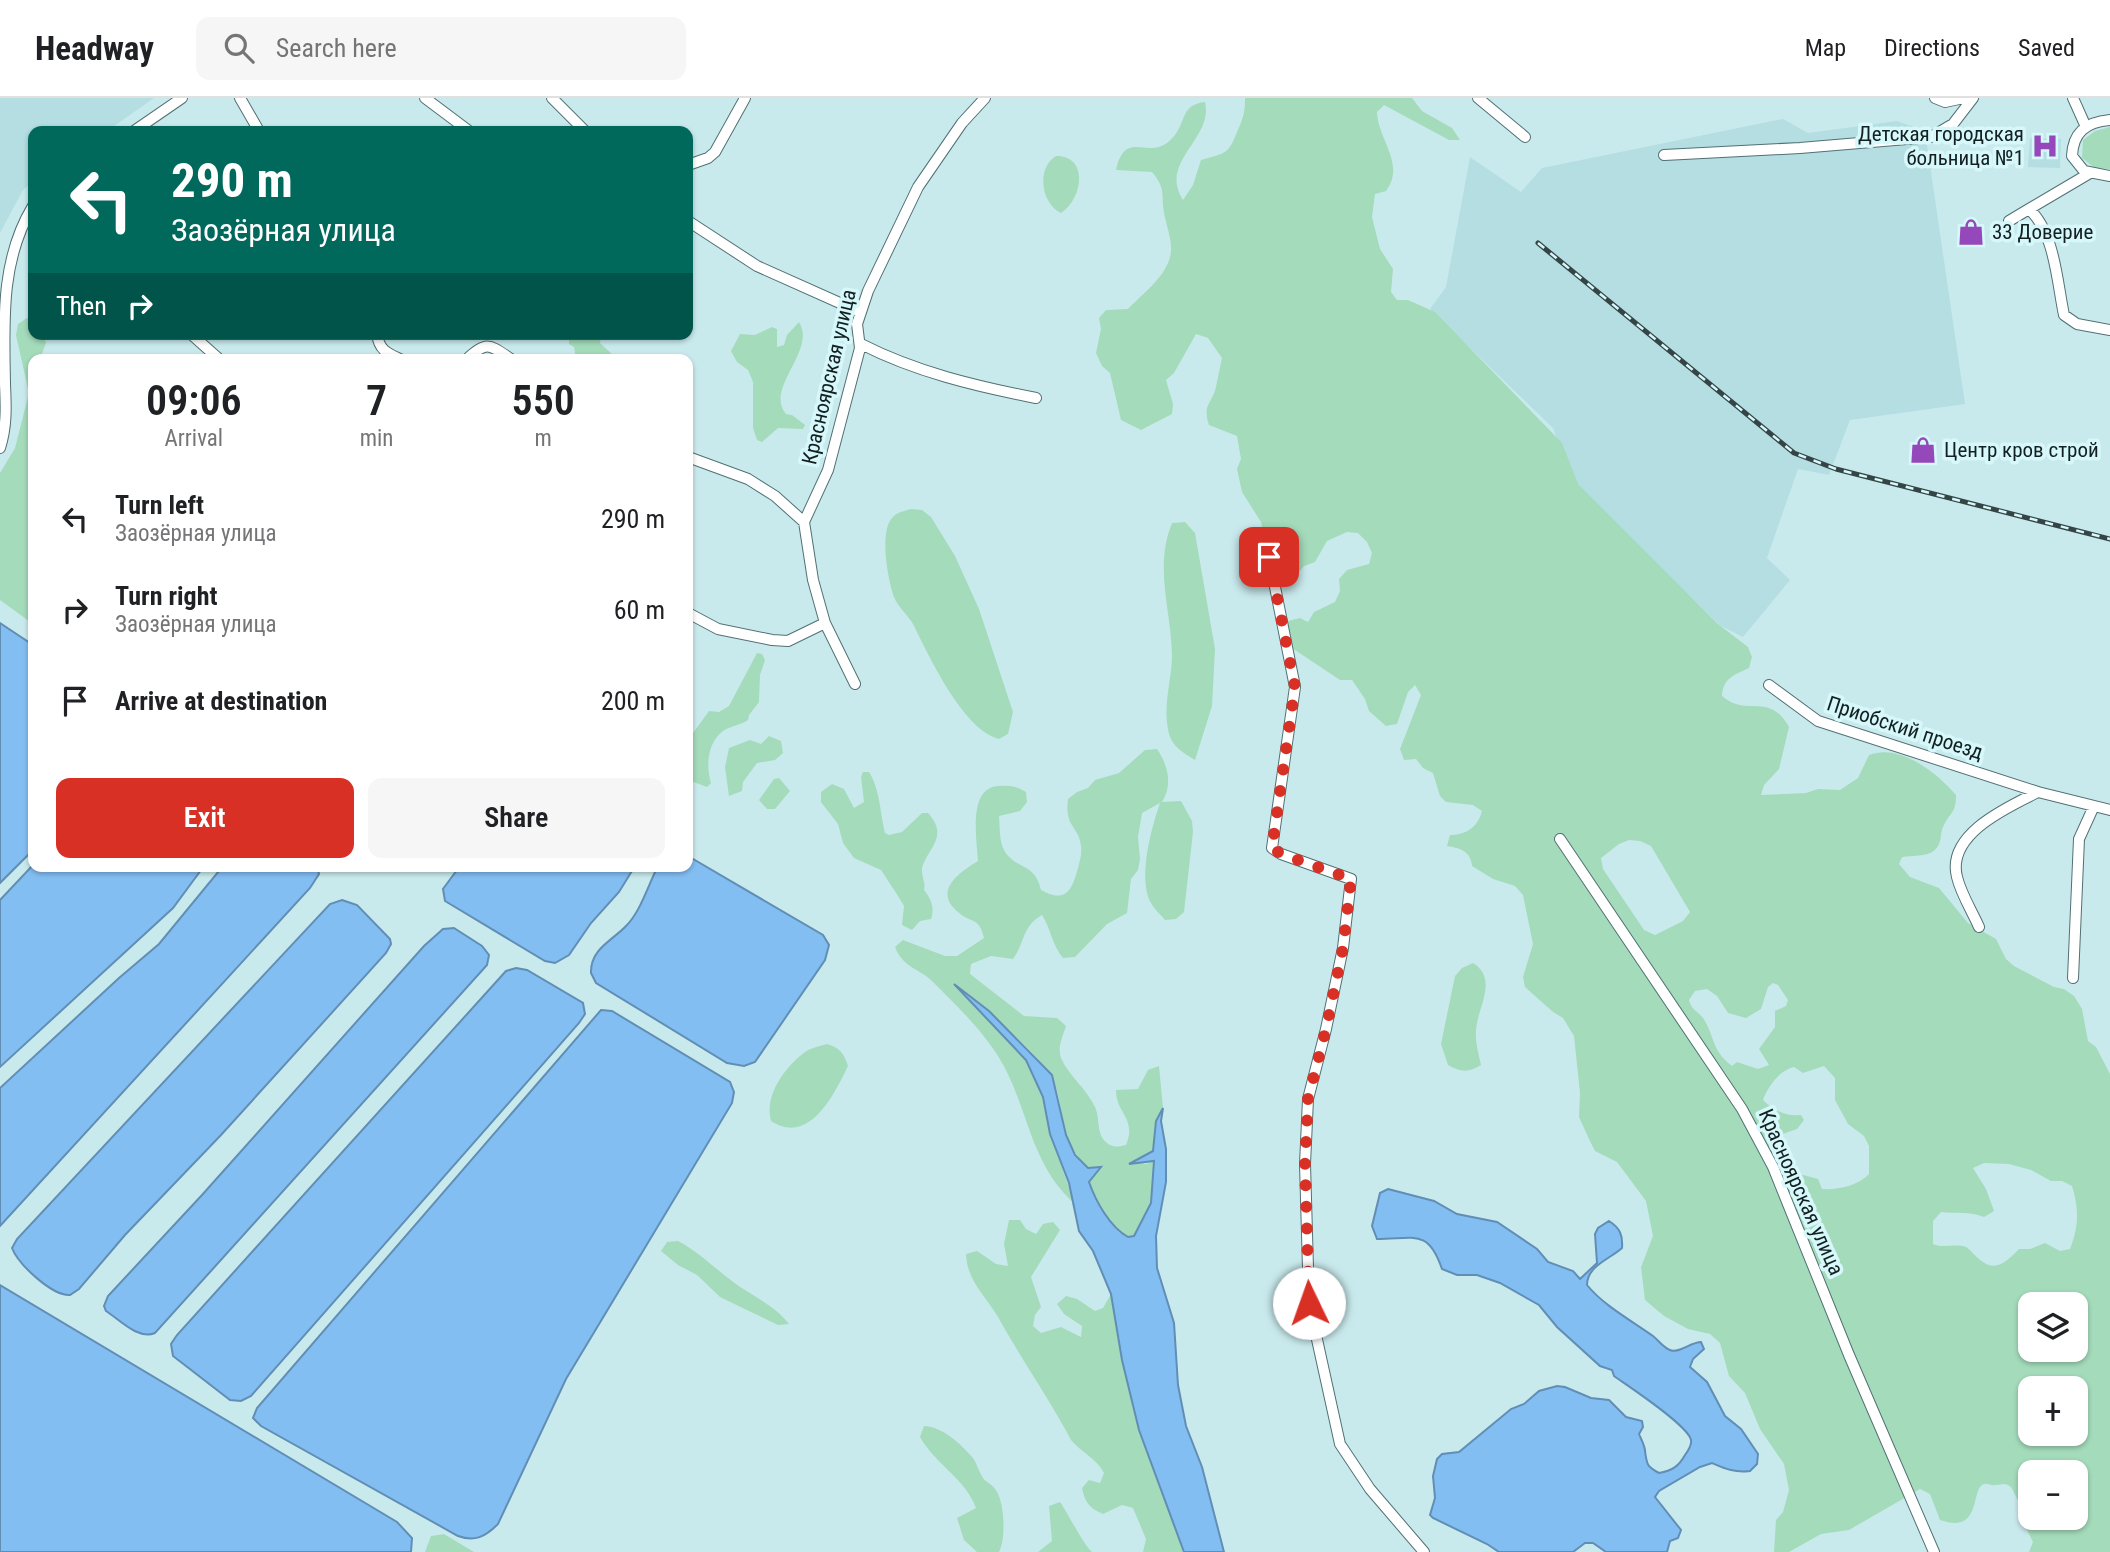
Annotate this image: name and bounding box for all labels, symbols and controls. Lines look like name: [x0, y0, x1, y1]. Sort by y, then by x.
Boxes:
search box: [196, 17, 686, 80]
text: Headway: [35, 29, 154, 68]
icon: search: [220, 29, 258, 67]
text: Search here: [276, 33, 397, 63]
text: Map: [1805, 34, 1846, 62]
text: Directions: [1884, 34, 1980, 62]
text: Saved: [2018, 34, 2075, 62]
place label: Детская городская больница №1: [1858, 122, 2024, 170]
hospital icon: Детская городская больница №1: [2030, 131, 2060, 161]
text: 290 m: [171, 152, 293, 209]
icon: left: [56, 154, 147, 245]
text: Заозёрная улица: [171, 211, 396, 249]
shop icon: 33 Доверие: [1956, 217, 1986, 247]
place label: 33 Доверие: [1992, 220, 2093, 244]
icon: right: [121, 287, 159, 325]
street label: Красноярская улица: [797, 287, 861, 467]
text: Then: [56, 291, 107, 321]
text: 09:06: [146, 376, 242, 425]
text: 7: [366, 376, 387, 425]
text: 550: [512, 376, 575, 425]
text: Arrival: [165, 425, 223, 452]
text: min: [360, 425, 393, 452]
text: m: [535, 425, 552, 452]
shop icon: Центр кров строй: [1908, 435, 1938, 465]
place label: Центр кров строй: [1944, 438, 2099, 462]
text: Turn left: [115, 490, 204, 520]
icon: left: [56, 500, 94, 538]
text: 290 m: [601, 504, 665, 534]
text: Заозёрная улица: [115, 520, 277, 547]
pin: [1239, 527, 1299, 587]
icon: arrive: [1250, 538, 1288, 576]
text: Turn right: [115, 581, 217, 611]
icon: right: [56, 591, 94, 629]
text: 60 m: [614, 595, 665, 625]
text: Заозёрная улица: [115, 611, 277, 638]
icon: arrive: [56, 682, 94, 720]
text: Arrive at destination: [115, 686, 327, 716]
text: 200 m: [601, 686, 665, 716]
street label: Приобский проезд: [1824, 691, 1986, 765]
button: Exit: [56, 778, 354, 858]
button: Share: [368, 778, 665, 858]
street label: Красноярская улица: [1754, 1105, 1848, 1279]
position arrow: [1272, 1266, 1346, 1340]
map controls: [2018, 1292, 2088, 1530]
button: layers: [2018, 1292, 2088, 1362]
button: +: [2018, 1376, 2088, 1446]
button: −: [2018, 1460, 2088, 1530]

